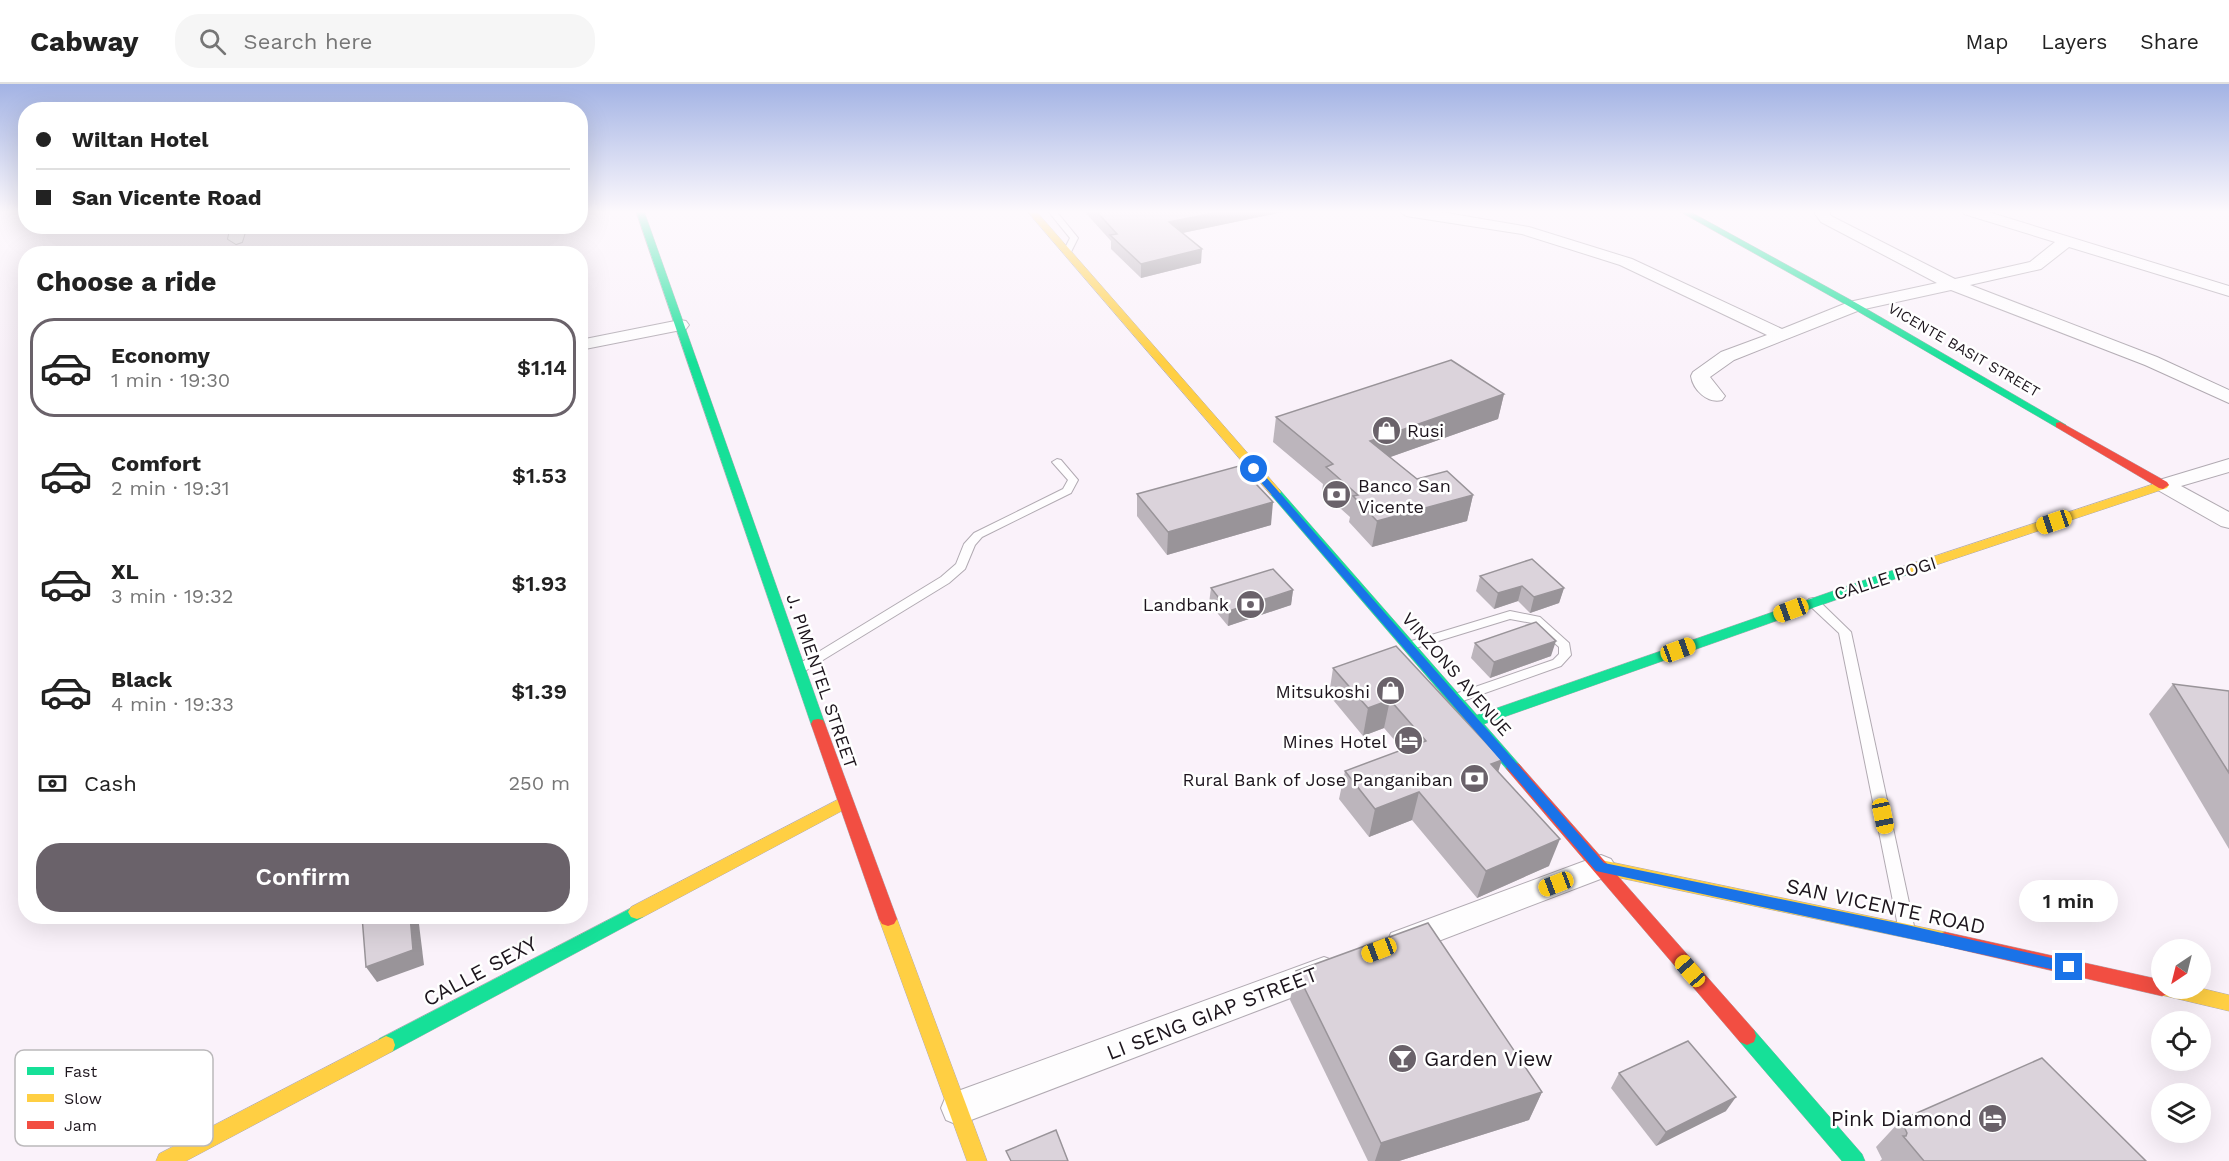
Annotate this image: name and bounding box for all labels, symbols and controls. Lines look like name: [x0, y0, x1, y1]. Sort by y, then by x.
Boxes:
search box: [175, 14, 595, 68]
text: Cabway: [30, 25, 139, 58]
icon: search: [196, 25, 229, 58]
text: Search here: [244, 29, 373, 54]
text: Map: [1965, 29, 2008, 54]
text: Layers: [2041, 29, 2107, 54]
text: Share: [2140, 29, 2199, 54]
text: Wiltan Hotel: [72, 127, 209, 152]
text: San Vicente Road: [72, 185, 262, 210]
text: Choose a ride: [36, 266, 216, 298]
street label: VICENTE BASIT STREET: [1885, 299, 2043, 401]
icon: car: [39, 341, 93, 395]
text: Economy: [111, 343, 210, 368]
text: $1.14: [517, 355, 567, 380]
text: 1 min · 19:30: [111, 368, 230, 392]
shop icon: Rusi: [1370, 414, 1402, 446]
place label: Rusi: [1407, 420, 1444, 441]
icon: car: [39, 449, 93, 503]
text: Comfort: [111, 451, 201, 476]
route start: [1240, 455, 1267, 482]
text: $1.53: [512, 463, 567, 488]
place label: Banco San Vicente: [1358, 475, 1451, 517]
text: 2 min · 19:31: [111, 476, 230, 500]
bank icon: Banco San Vicente: [1321, 479, 1353, 511]
car: [2034, 508, 2074, 536]
street label: CALLE POGI: [1831, 552, 1939, 604]
icon: car: [39, 557, 93, 611]
text: XL: [111, 559, 139, 584]
text: $1.93: [511, 571, 567, 596]
text: 3 min · 19:32: [111, 584, 233, 608]
bank icon: Landbank: [1234, 588, 1266, 620]
street label: J. PIMENTEL STREET: [782, 591, 862, 771]
place label: Landbank: [1143, 594, 1229, 615]
car: [1771, 595, 1811, 625]
street label: VINZONS AVENUE: [1398, 608, 1516, 740]
car: [1658, 635, 1698, 665]
icon: car: [39, 665, 93, 719]
text: Black: [111, 667, 172, 692]
shop icon: Mitsukoshi: [1375, 675, 1407, 707]
text: $1.39: [511, 679, 567, 704]
place label: Mitsukoshi: [1276, 681, 1370, 702]
text: 4 min · 19:33: [111, 692, 234, 716]
hotel icon: Mines Hotel: [1392, 725, 1424, 757]
place label: Mines Hotel: [1283, 731, 1387, 752]
bank icon: Rural Bank of Jose Panganiban: [1458, 763, 1490, 795]
icon: cash: [36, 767, 69, 800]
place label: Rural Bank of Jose Panganiban: [1183, 769, 1453, 790]
text: Cash: [84, 771, 137, 796]
text: 250 m: [508, 771, 570, 795]
car: [1870, 797, 1896, 835]
button: Confirm: [36, 843, 570, 912]
car: [1536, 869, 1576, 899]
street label: SAN VICENTE ROAD: [1784, 873, 1988, 939]
callout: 1 min: [2020, 880, 2118, 922]
text: 1 min: [2043, 889, 2094, 913]
street label: CALLE SEXY: [419, 931, 541, 1011]
car: [1359, 935, 1399, 965]
north arrow: [2151, 939, 2211, 999]
map controls: [2151, 939, 2211, 1143]
car: [1671, 952, 1709, 990]
route end: [2055, 953, 2082, 980]
street label: LI SENG GIAP STREET: [1103, 961, 1321, 1065]
button: locate: [2151, 1011, 2211, 1071]
bar icon: Garden View: [1387, 1042, 1419, 1074]
place label: Garden View: [1424, 1046, 1553, 1071]
legend: [15, 1050, 213, 1146]
text: Fast: [64, 1062, 97, 1081]
button: layers: [2151, 1083, 2211, 1143]
text: Slow: [64, 1089, 102, 1108]
hotel icon: Pink Diamond: [1977, 1102, 2009, 1134]
place label: Pink Diamond: [1831, 1106, 1972, 1131]
text: Jam: [64, 1116, 97, 1135]

